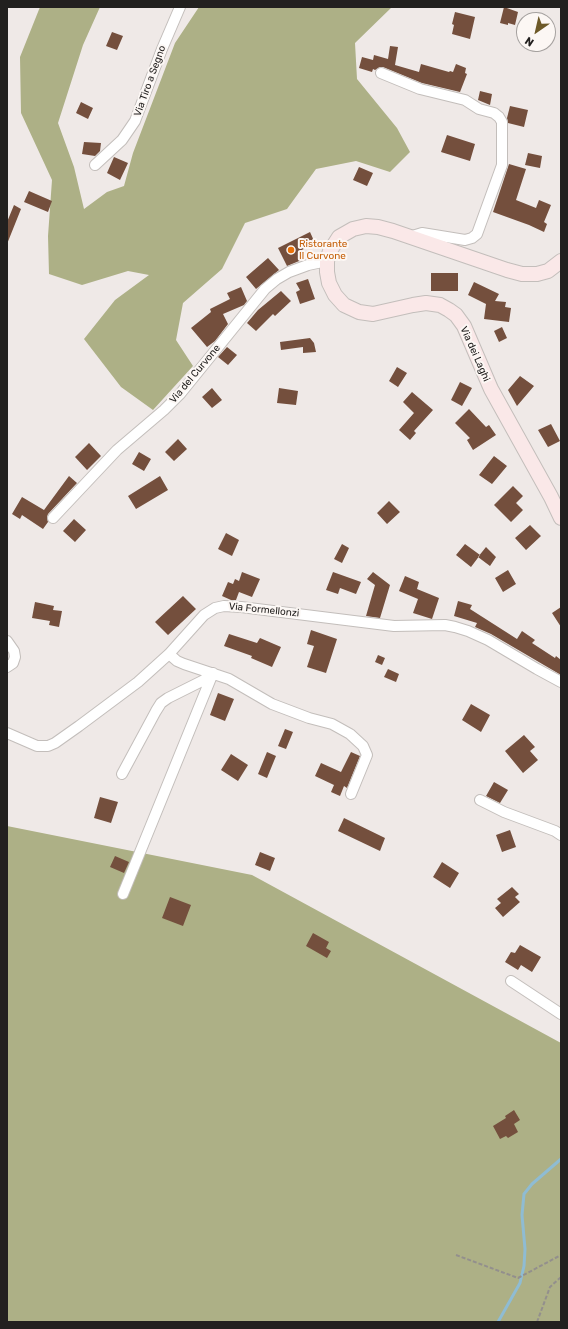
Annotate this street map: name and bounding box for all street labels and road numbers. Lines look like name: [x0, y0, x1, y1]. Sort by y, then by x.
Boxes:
street label: Via Tiro a Segno: [132, 44, 168, 118]
street label: Via dei Laghi: [458, 325, 492, 383]
street label: Via del Curvone: [167, 342, 223, 406]
street label: Via Formellonzi: [228, 600, 300, 620]

